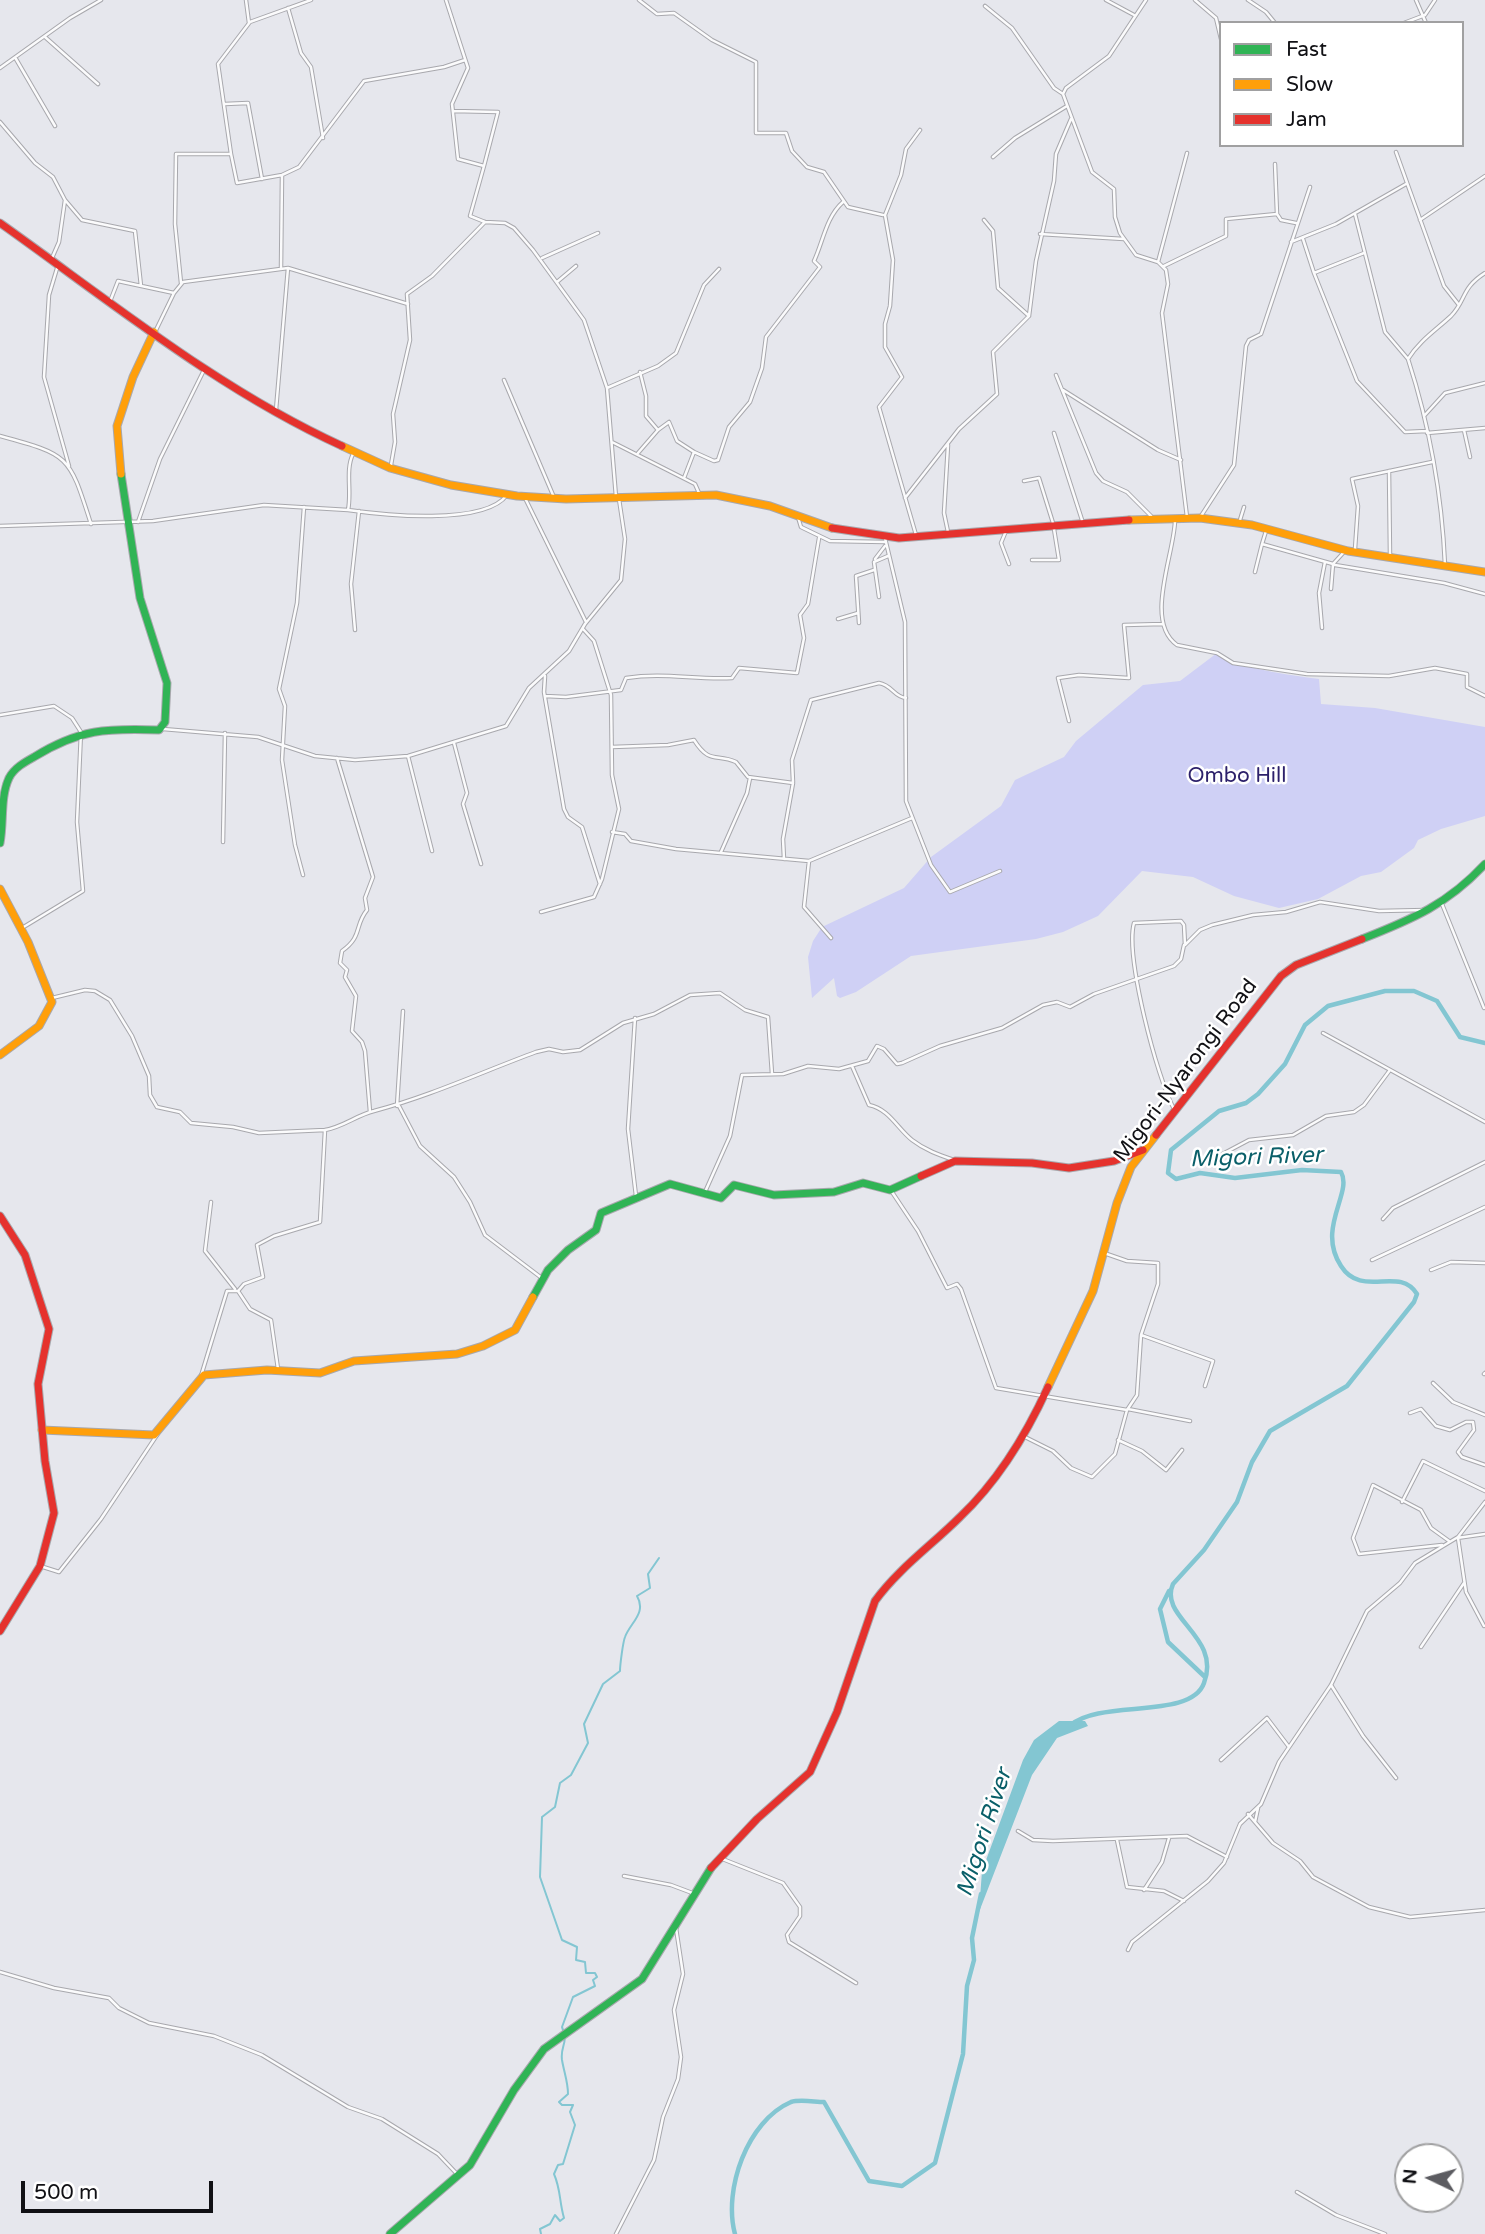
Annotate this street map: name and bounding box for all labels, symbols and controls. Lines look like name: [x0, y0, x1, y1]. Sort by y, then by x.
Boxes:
legend: [1219, 21, 1464, 147]
text: Fast: [1286, 37, 1327, 62]
text: Slow: [1286, 72, 1333, 97]
text: Jam: [1286, 107, 1327, 132]
park label: Ombo Hill: [1188, 763, 1286, 789]
street label: Migori-Nyarongi Road: [1109, 974, 1263, 1168]
water label: Migori River: [1189, 1142, 1323, 1174]
water label: Migori River: [951, 1766, 1019, 1900]
north arrow: [1394, 2143, 1464, 2213]
scale bar: [24, 2168, 217, 2212]
text: N: [1398, 2168, 1422, 2185]
text: 500 m: [34, 2180, 98, 2205]

